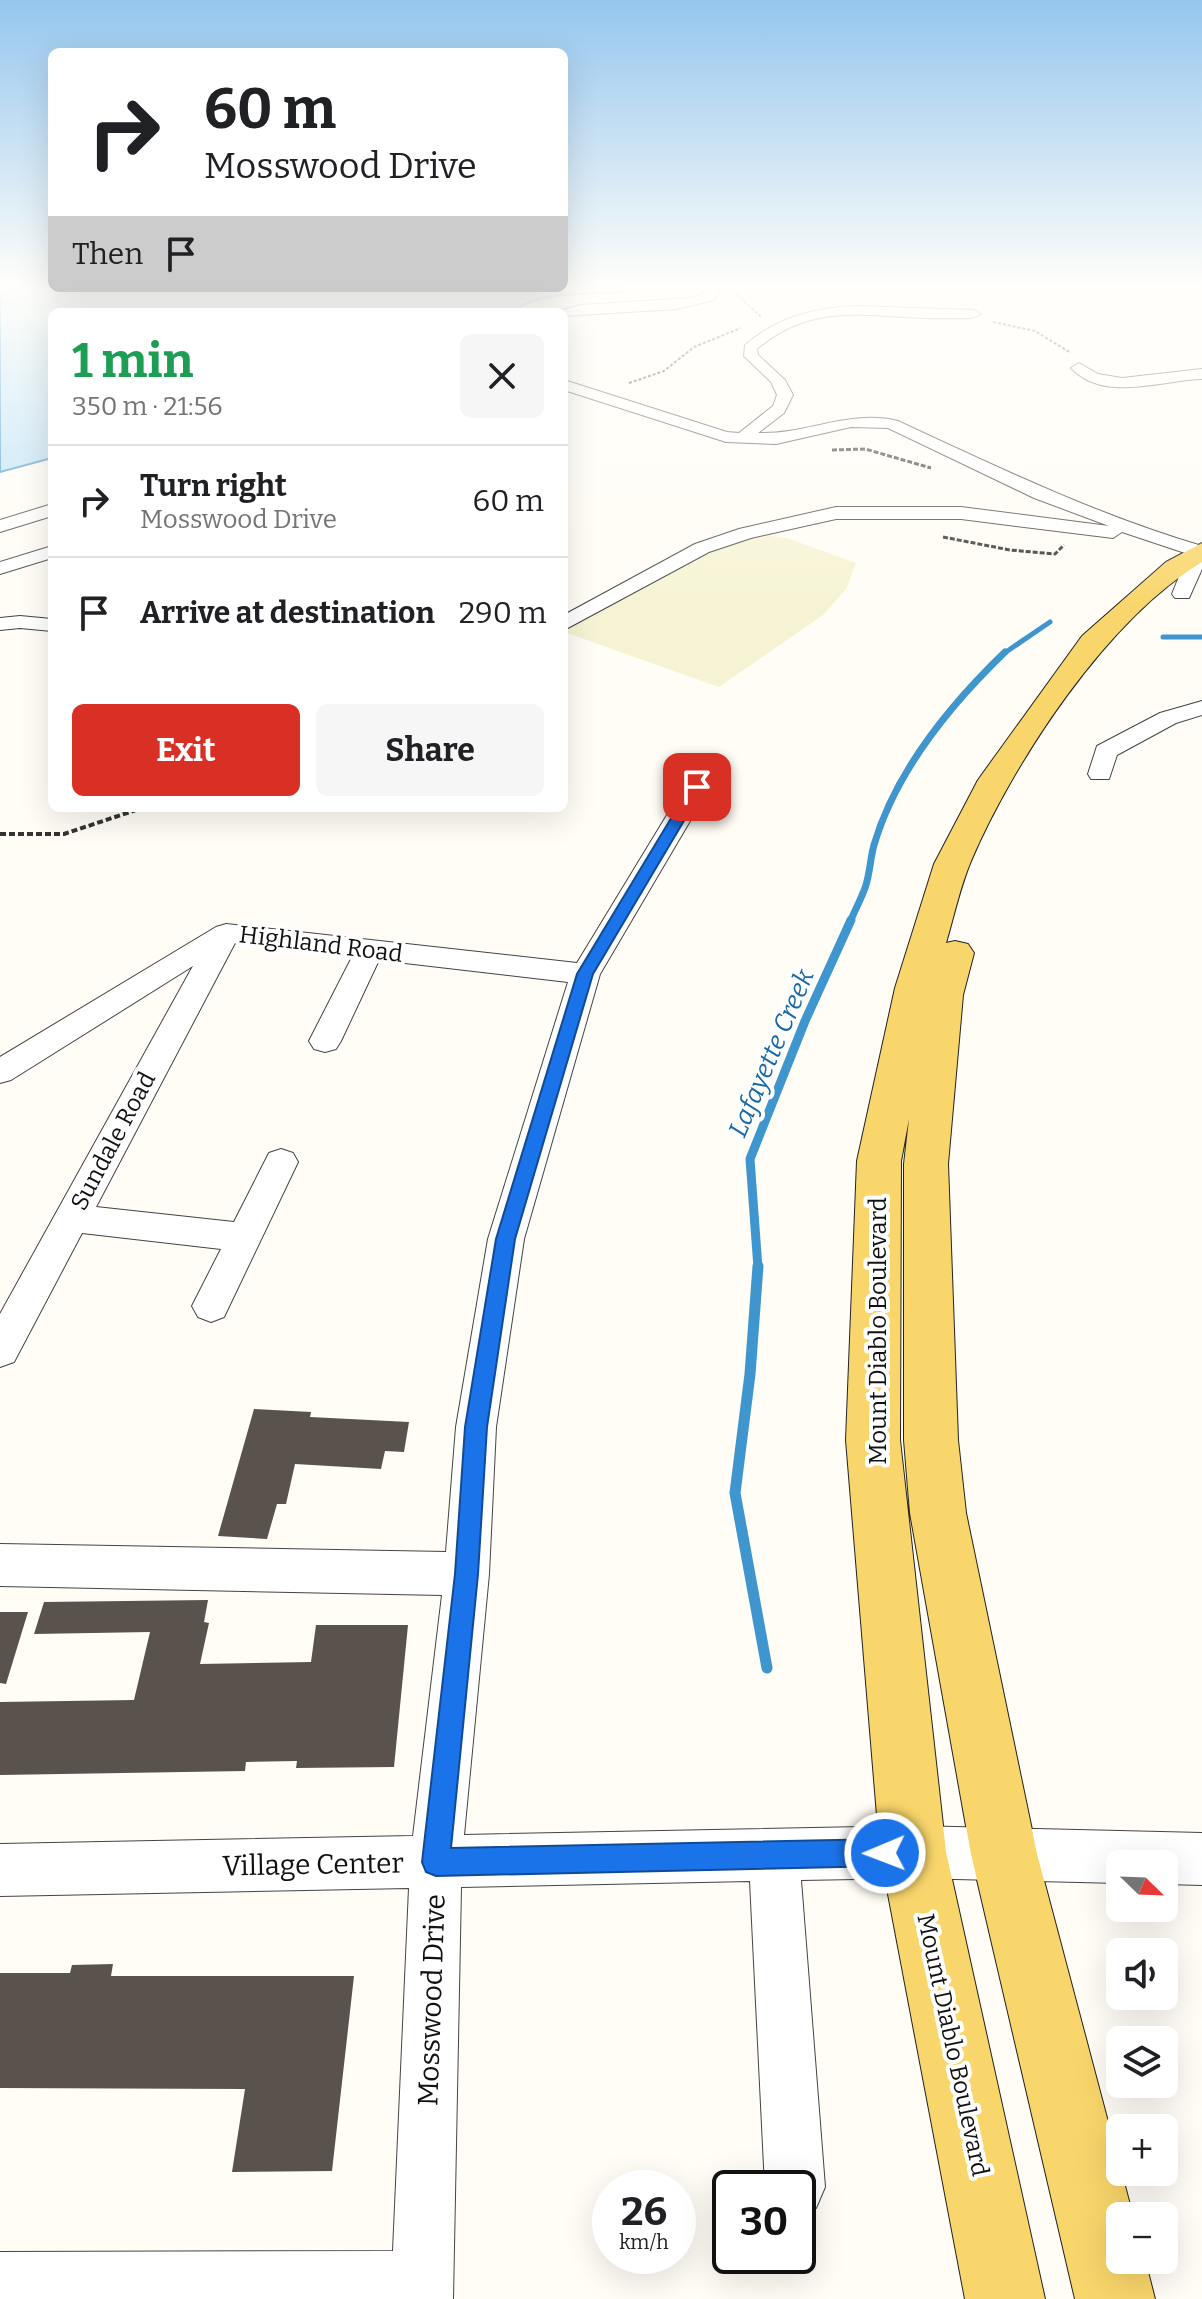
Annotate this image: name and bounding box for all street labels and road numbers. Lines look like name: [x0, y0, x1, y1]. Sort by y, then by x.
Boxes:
street label: Highland Road: [238, 920, 404, 968]
street label: Sundale Road: [65, 1067, 161, 1215]
street label: Mount Diablo Boulevard: [864, 1197, 892, 1465]
street label: Village Center: [222, 1846, 404, 1883]
street label: Mosswood Drive: [411, 1893, 452, 2107]
street label: Mount Diablo Boulevard: [911, 1911, 995, 2179]

